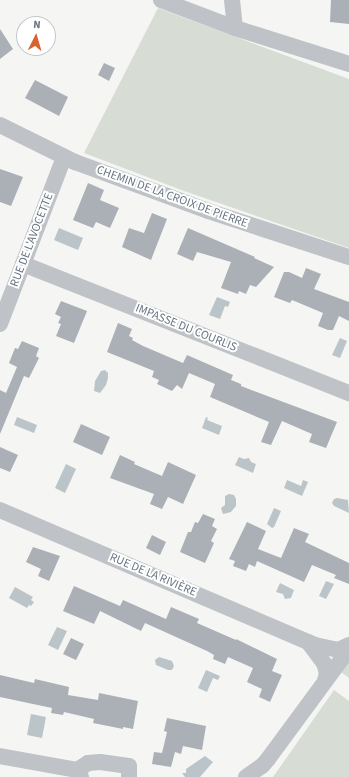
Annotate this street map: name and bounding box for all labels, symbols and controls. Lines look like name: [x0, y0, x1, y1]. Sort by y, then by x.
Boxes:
north arrow: [16, 16, 56, 56]
text: N: [33, 17, 41, 32]
street label: CHEMIN DE LA CROIX DE PIERRE: [95, 163, 249, 231]
street label: RUE DE L'AVOCETTE: [7, 191, 57, 289]
street label: IMPASSE DU COURLIS: [133, 301, 239, 355]
street label: RUE DE LA RIVIÈRE: [107, 550, 199, 600]

